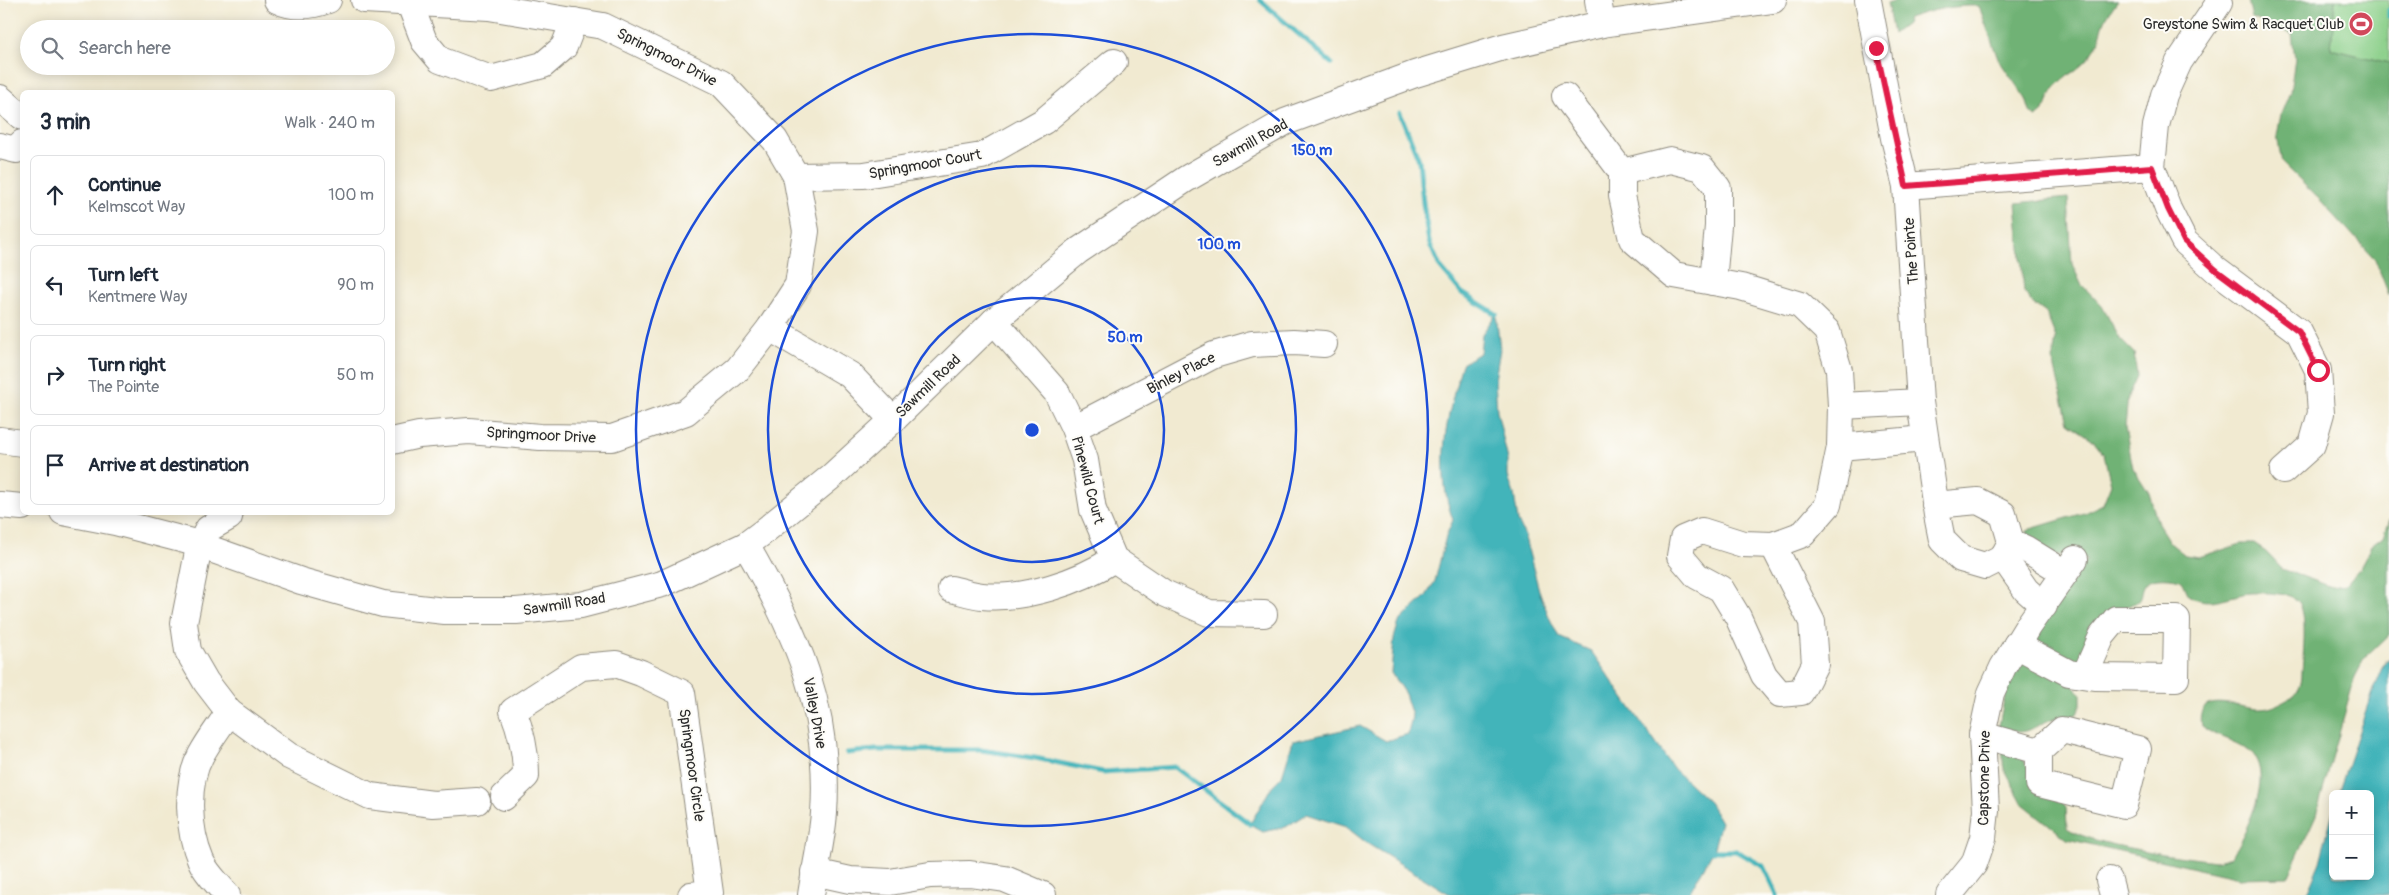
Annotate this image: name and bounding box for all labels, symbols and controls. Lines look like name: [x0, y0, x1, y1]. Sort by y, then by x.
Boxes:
sports icon: Greystone Swim & Racquet Club: [2348, 11, 2374, 37]
place label: Greystone Swim & Racquet Club: [2143, 15, 2344, 34]
search box: [20, 20, 395, 75]
street label: Springmoor Drive: [614, 24, 721, 91]
icon: search: [38, 34, 66, 62]
text: Search here: [78, 36, 171, 60]
route end: [1865, 37, 1888, 60]
text: 3 min: [40, 109, 90, 136]
text: Walk · 240 m: [284, 113, 375, 133]
street label: Sawmill Road: [1209, 115, 1291, 172]
text: 150 m: [1292, 141, 1332, 160]
street label: Springmoor Court: [867, 145, 984, 184]
text: Continue: [88, 173, 161, 197]
icon: ahead: [41, 181, 69, 209]
text: 100 m: [328, 185, 374, 205]
text: Kelmscot Way: [88, 197, 185, 217]
street label: The Pointe: [1900, 216, 1923, 285]
text: 100 m: [1198, 235, 1240, 254]
text: Turn left: [88, 263, 158, 287]
icon: left: [41, 271, 69, 299]
text: 90 m: [337, 275, 374, 295]
text: Kentmere Way: [88, 287, 187, 307]
text: 50 m: [1108, 328, 1142, 347]
street label: Binley Place: [1144, 348, 1219, 399]
street label: Sawmill Road: [892, 351, 965, 422]
text: Turn right: [88, 353, 166, 377]
route start: [2307, 359, 2330, 382]
icon: right: [41, 361, 69, 389]
text: 50 m: [337, 365, 374, 385]
text: The Pointe: [88, 377, 159, 397]
centre of rings: [1023, 421, 1041, 439]
street label: Springmoor Drive: [486, 423, 597, 448]
street label: Pinewild Court: [1067, 434, 1109, 527]
icon: arrive: [41, 451, 69, 479]
text: Arrive at destination: [88, 453, 249, 477]
street label: Sawmill Road: [521, 589, 607, 620]
street label: Valley Drive: [798, 676, 831, 751]
street label: Springmoor Circle: [674, 707, 709, 823]
street label: Capstone Drive: [1974, 730, 1995, 826]
map controls: [2329, 790, 2374, 880]
button: +: [2329, 790, 2374, 835]
button: −: [2329, 835, 2374, 880]

